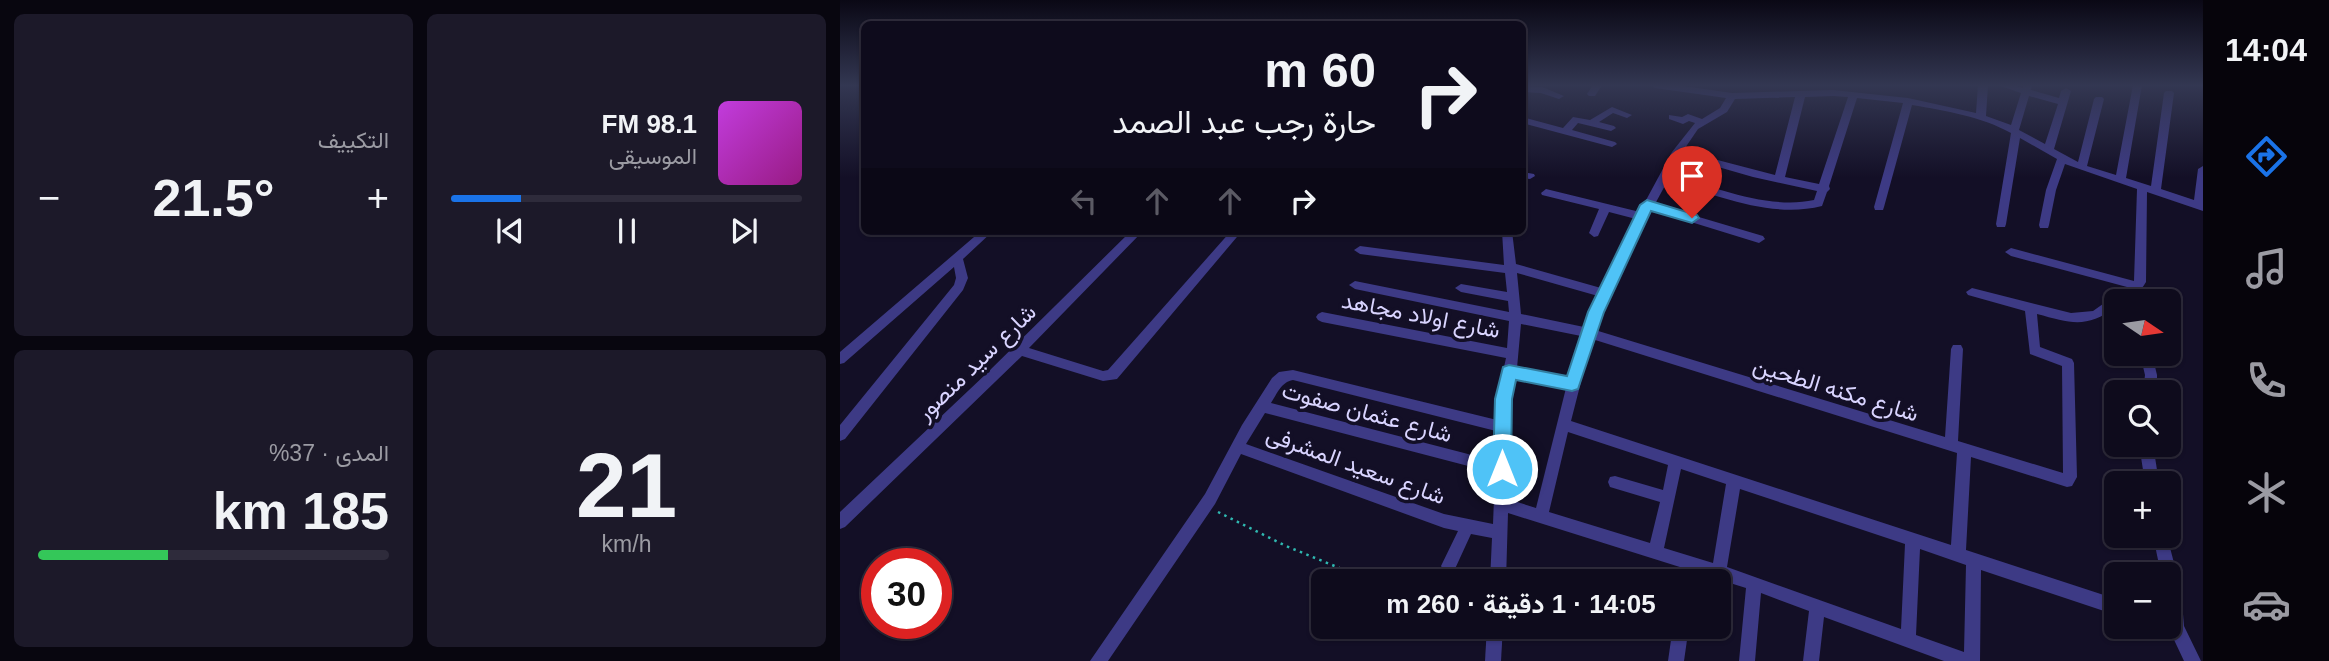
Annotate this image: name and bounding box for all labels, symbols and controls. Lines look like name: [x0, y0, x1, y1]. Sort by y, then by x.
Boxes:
text: 14:04: [2225, 32, 2307, 68]
text: 60 m: [1264, 43, 1376, 97]
icon: right: [1400, 49, 1491, 140]
text: حارة رجب عبد الصمد: [1112, 104, 1376, 140]
text: 98.1 FM: [602, 109, 697, 139]
text: التكييف: [318, 127, 389, 153]
icon: directions: [2242, 132, 2291, 181]
text: الموسيقى: [609, 143, 697, 169]
pin: [1662, 146, 1722, 218]
icon: arrive: [1673, 157, 1711, 195]
text: 21.5°: [152, 169, 275, 227]
text: −: [38, 177, 60, 219]
text: +: [367, 177, 389, 219]
icon: left: [1065, 182, 1103, 220]
icon: ahead: [1138, 182, 1176, 220]
icon: ahead: [1211, 182, 1249, 220]
icon: right: [1284, 182, 1322, 220]
icon: previous: [491, 212, 529, 250]
icon: pause: [608, 212, 646, 250]
icon: next: [725, 212, 763, 250]
icon: music: [2242, 244, 2291, 293]
street label: شارع اولاد مجاهد: [1339, 287, 1502, 346]
north arrow: [2104, 289, 2180, 366]
map controls: [2104, 289, 2181, 639]
street label: شارع سيد منصور: [910, 299, 1043, 428]
street label: شارع مكنه الطحين: [1749, 351, 1922, 429]
icon: phone: [2242, 356, 2291, 405]
street label: شارع عثمان صفوت: [1278, 377, 1455, 450]
button: search: [2104, 380, 2181, 457]
street label: شارع سعيد المشرفى: [1262, 421, 1449, 512]
position arrow: [1465, 432, 1539, 506]
text: 21: [576, 435, 677, 536]
text: المدى · 37%: [269, 440, 389, 466]
icon: climate: [2242, 468, 2291, 517]
button: +: [2104, 471, 2181, 548]
text: 185 km: [213, 482, 389, 540]
text: km/h: [602, 531, 651, 557]
speed limit sign: 30: [861, 548, 952, 639]
button: −: [2104, 562, 2181, 639]
icon: car: [2242, 580, 2291, 629]
text: 14:05 · 1 دقيقة · 260 m: [1386, 589, 1656, 619]

